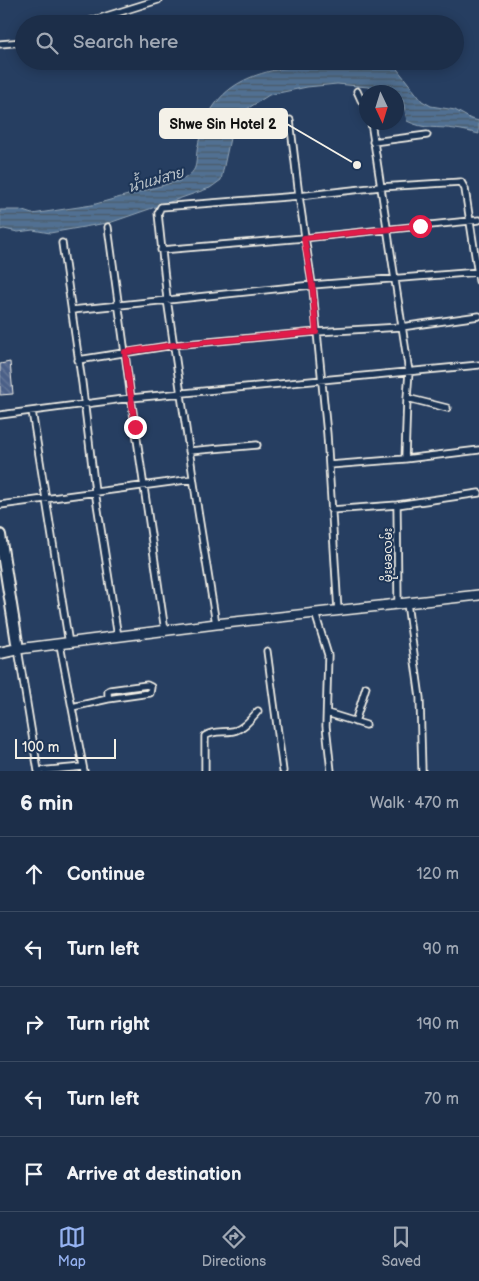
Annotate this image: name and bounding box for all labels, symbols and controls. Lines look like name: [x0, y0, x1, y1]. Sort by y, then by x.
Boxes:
search box: [15, 15, 464, 70]
icon: search: [33, 29, 61, 57]
text: Search here: [73, 31, 178, 54]
north arrow: [359, 85, 404, 130]
callout: Shwe Sin Hotel 2: [160, 109, 287, 138]
text: Shwe Sin Hotel 2: [169, 116, 277, 133]
water label: น้ำแม่สาย: [125, 159, 188, 196]
route start: [409, 215, 432, 238]
route end: [124, 416, 147, 439]
street label: မိုးမခလမ်း: [379, 528, 398, 582]
scale bar: [15, 736, 116, 759]
text: 100 m: [22, 739, 59, 756]
text: 6 min: [20, 791, 73, 816]
text: Walk · 470 m: [370, 794, 459, 813]
icon: ahead: [20, 860, 48, 888]
text: Continue: [67, 863, 145, 886]
text: 120 m: [416, 865, 459, 884]
icon: left: [20, 935, 48, 963]
text: Turn left: [67, 938, 139, 961]
text: 90 m: [423, 940, 459, 959]
icon: right: [20, 1010, 48, 1038]
text: Turn right: [67, 1013, 150, 1036]
text: 190 m: [417, 1015, 459, 1034]
icon: left: [20, 1085, 48, 1113]
text: Turn left: [67, 1088, 139, 1111]
text: 70 m: [424, 1090, 459, 1109]
icon: arrive: [20, 1160, 48, 1188]
text: Arrive at destination: [67, 1163, 242, 1186]
tab: Map: [58, 1223, 86, 1270]
tab: Directions: [202, 1223, 266, 1270]
tab: Saved: [382, 1223, 421, 1270]

